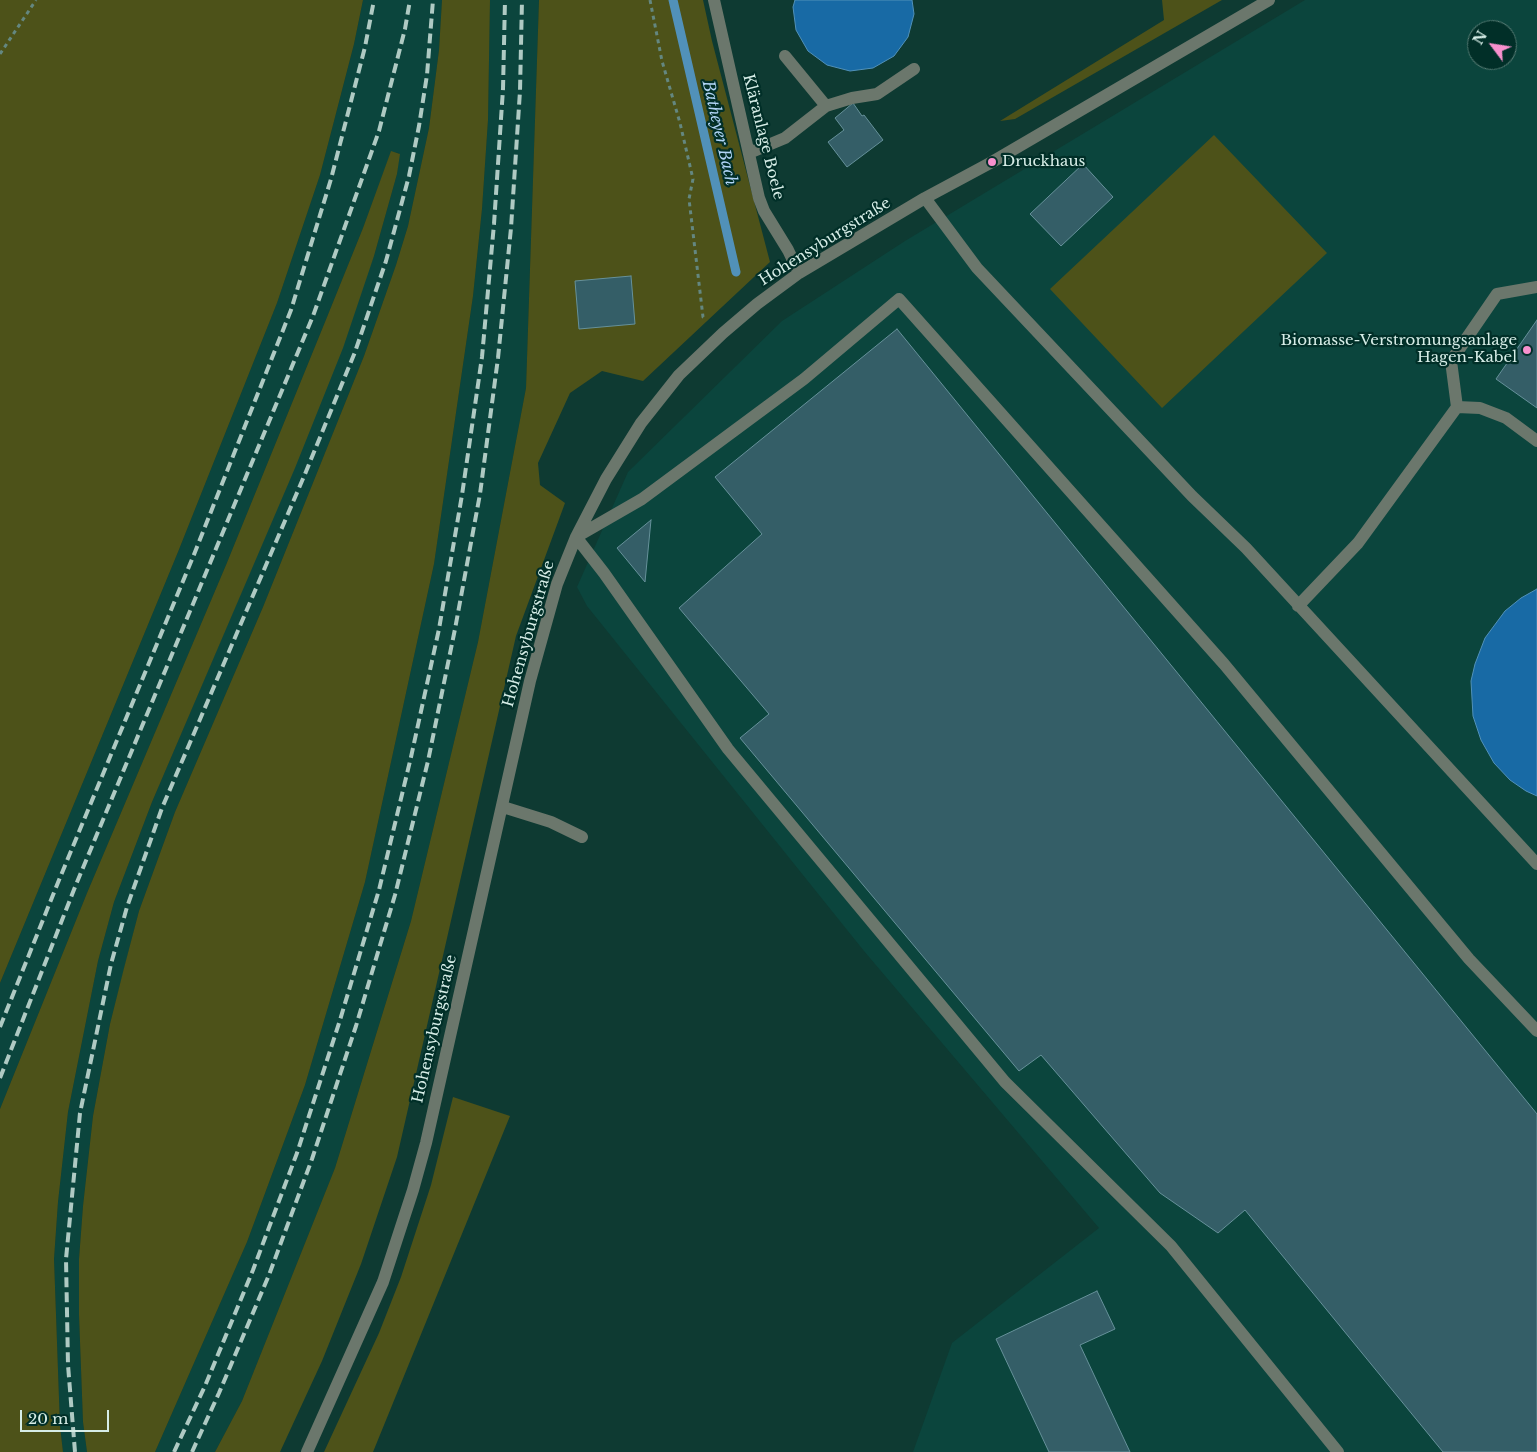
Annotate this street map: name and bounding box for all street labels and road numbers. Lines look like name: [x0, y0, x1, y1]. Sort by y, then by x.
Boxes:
street label: Kläranlage Boele: [739, 72, 787, 202]
street label: Hohensyburgstraße: [756, 194, 894, 290]
street label: Hohensyburgstraße: [499, 559, 559, 709]
street label: Hohensyburgstraße: [409, 953, 461, 1105]

